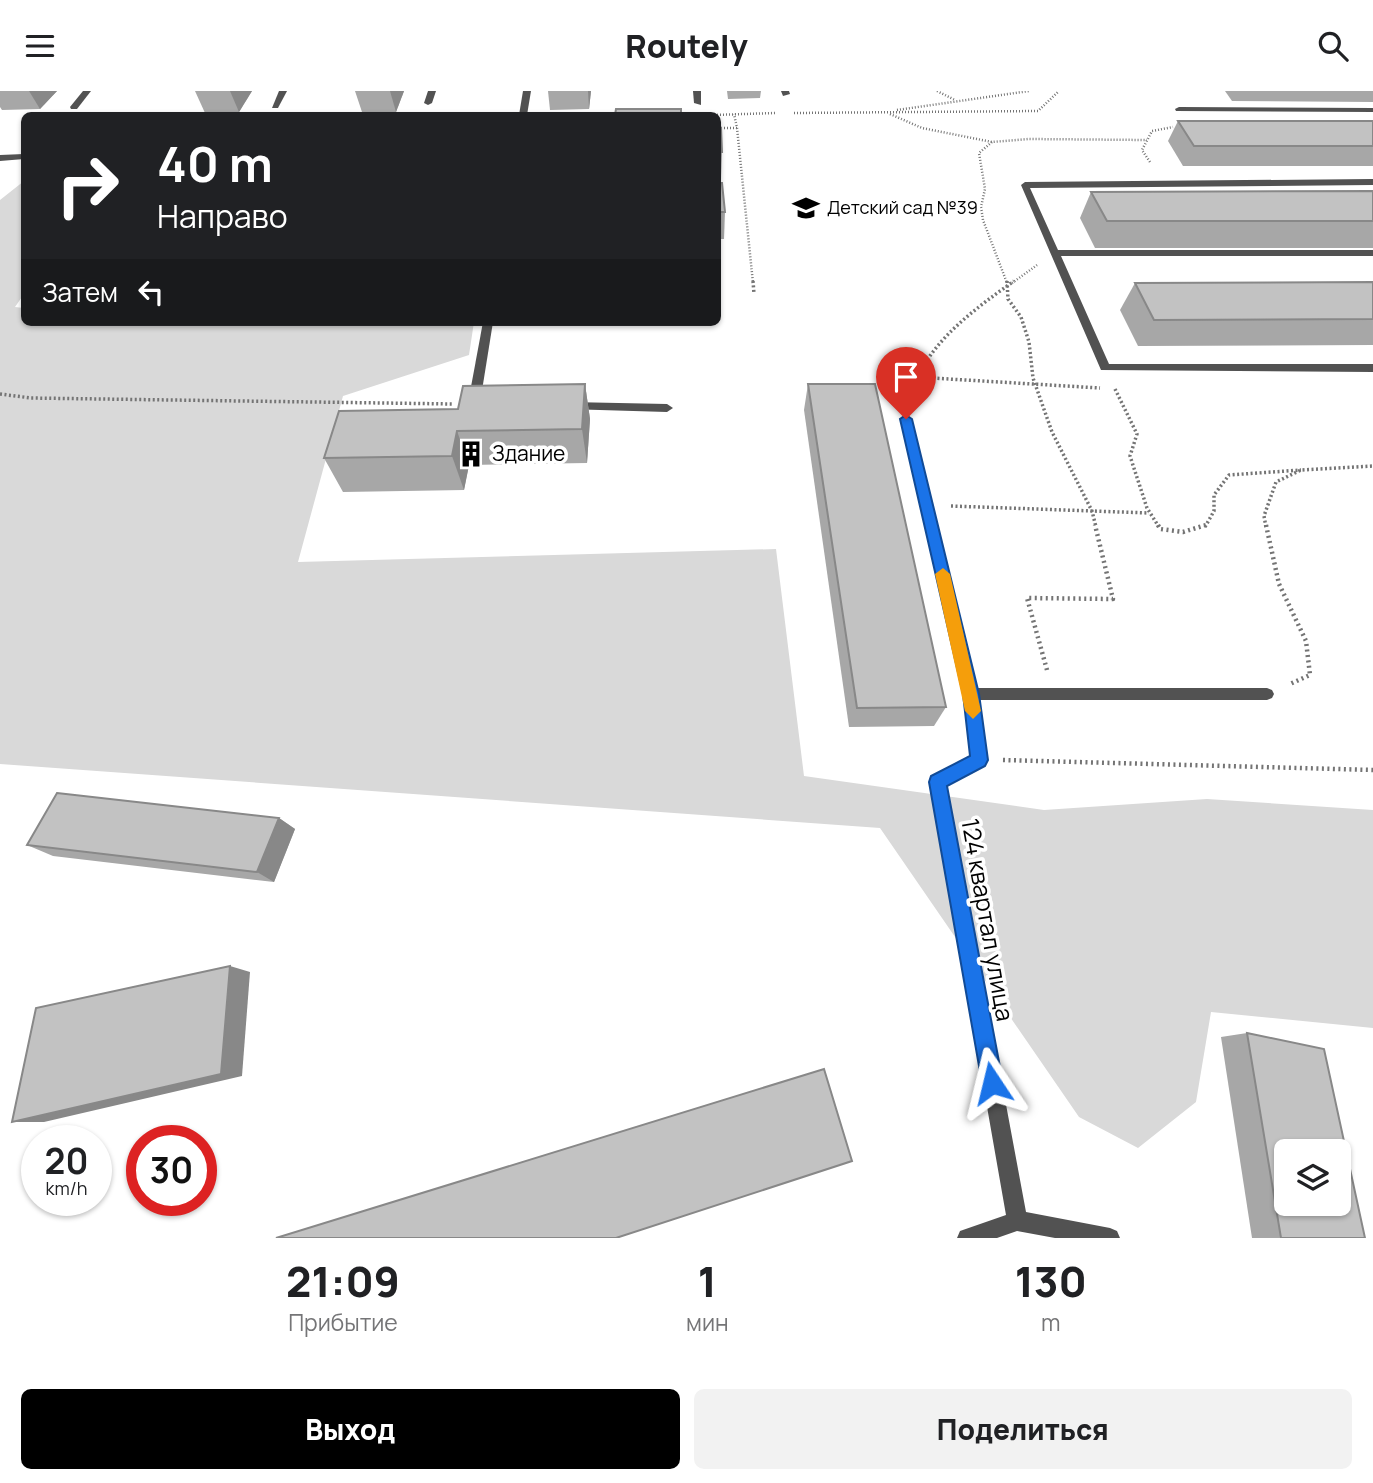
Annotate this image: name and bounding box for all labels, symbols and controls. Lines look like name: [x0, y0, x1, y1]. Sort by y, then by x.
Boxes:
text: Routely: [625, 24, 748, 68]
icon: menu: [21, 27, 59, 65]
icon: search: [1314, 27, 1352, 65]
text: 40 m: [157, 130, 273, 197]
icon: right: [42, 140, 133, 231]
school or university icon: Детский сад №39: [791, 193, 821, 223]
text: Направо: [157, 194, 288, 238]
place label: Детский сад №39: [827, 195, 978, 219]
icon: left: [132, 273, 170, 311]
text: Затем: [42, 274, 118, 310]
pin: [876, 347, 936, 419]
icon: arrive: [887, 358, 925, 396]
building icon: Здание: [456, 439, 486, 469]
place label: Здание: [492, 439, 565, 467]
street label: 124 квартал улица: [954, 816, 1023, 1024]
position arrow: [955, 1046, 1029, 1120]
speed limit sign: 30: [126, 1125, 217, 1216]
text: 20: [45, 1137, 88, 1185]
map controls: [1274, 1139, 1351, 1216]
button: layers: [1274, 1139, 1351, 1216]
text: km/h: [46, 1176, 87, 1200]
text: 21:09: [286, 1252, 400, 1310]
text: 1: [698, 1252, 717, 1310]
text: 130: [1015, 1252, 1087, 1310]
text: Прибытие: [288, 1306, 398, 1338]
text: мин: [686, 1306, 729, 1338]
text: m: [1041, 1306, 1061, 1338]
button: Выход: [21, 1389, 680, 1469]
button: Поделиться: [694, 1389, 1352, 1469]

